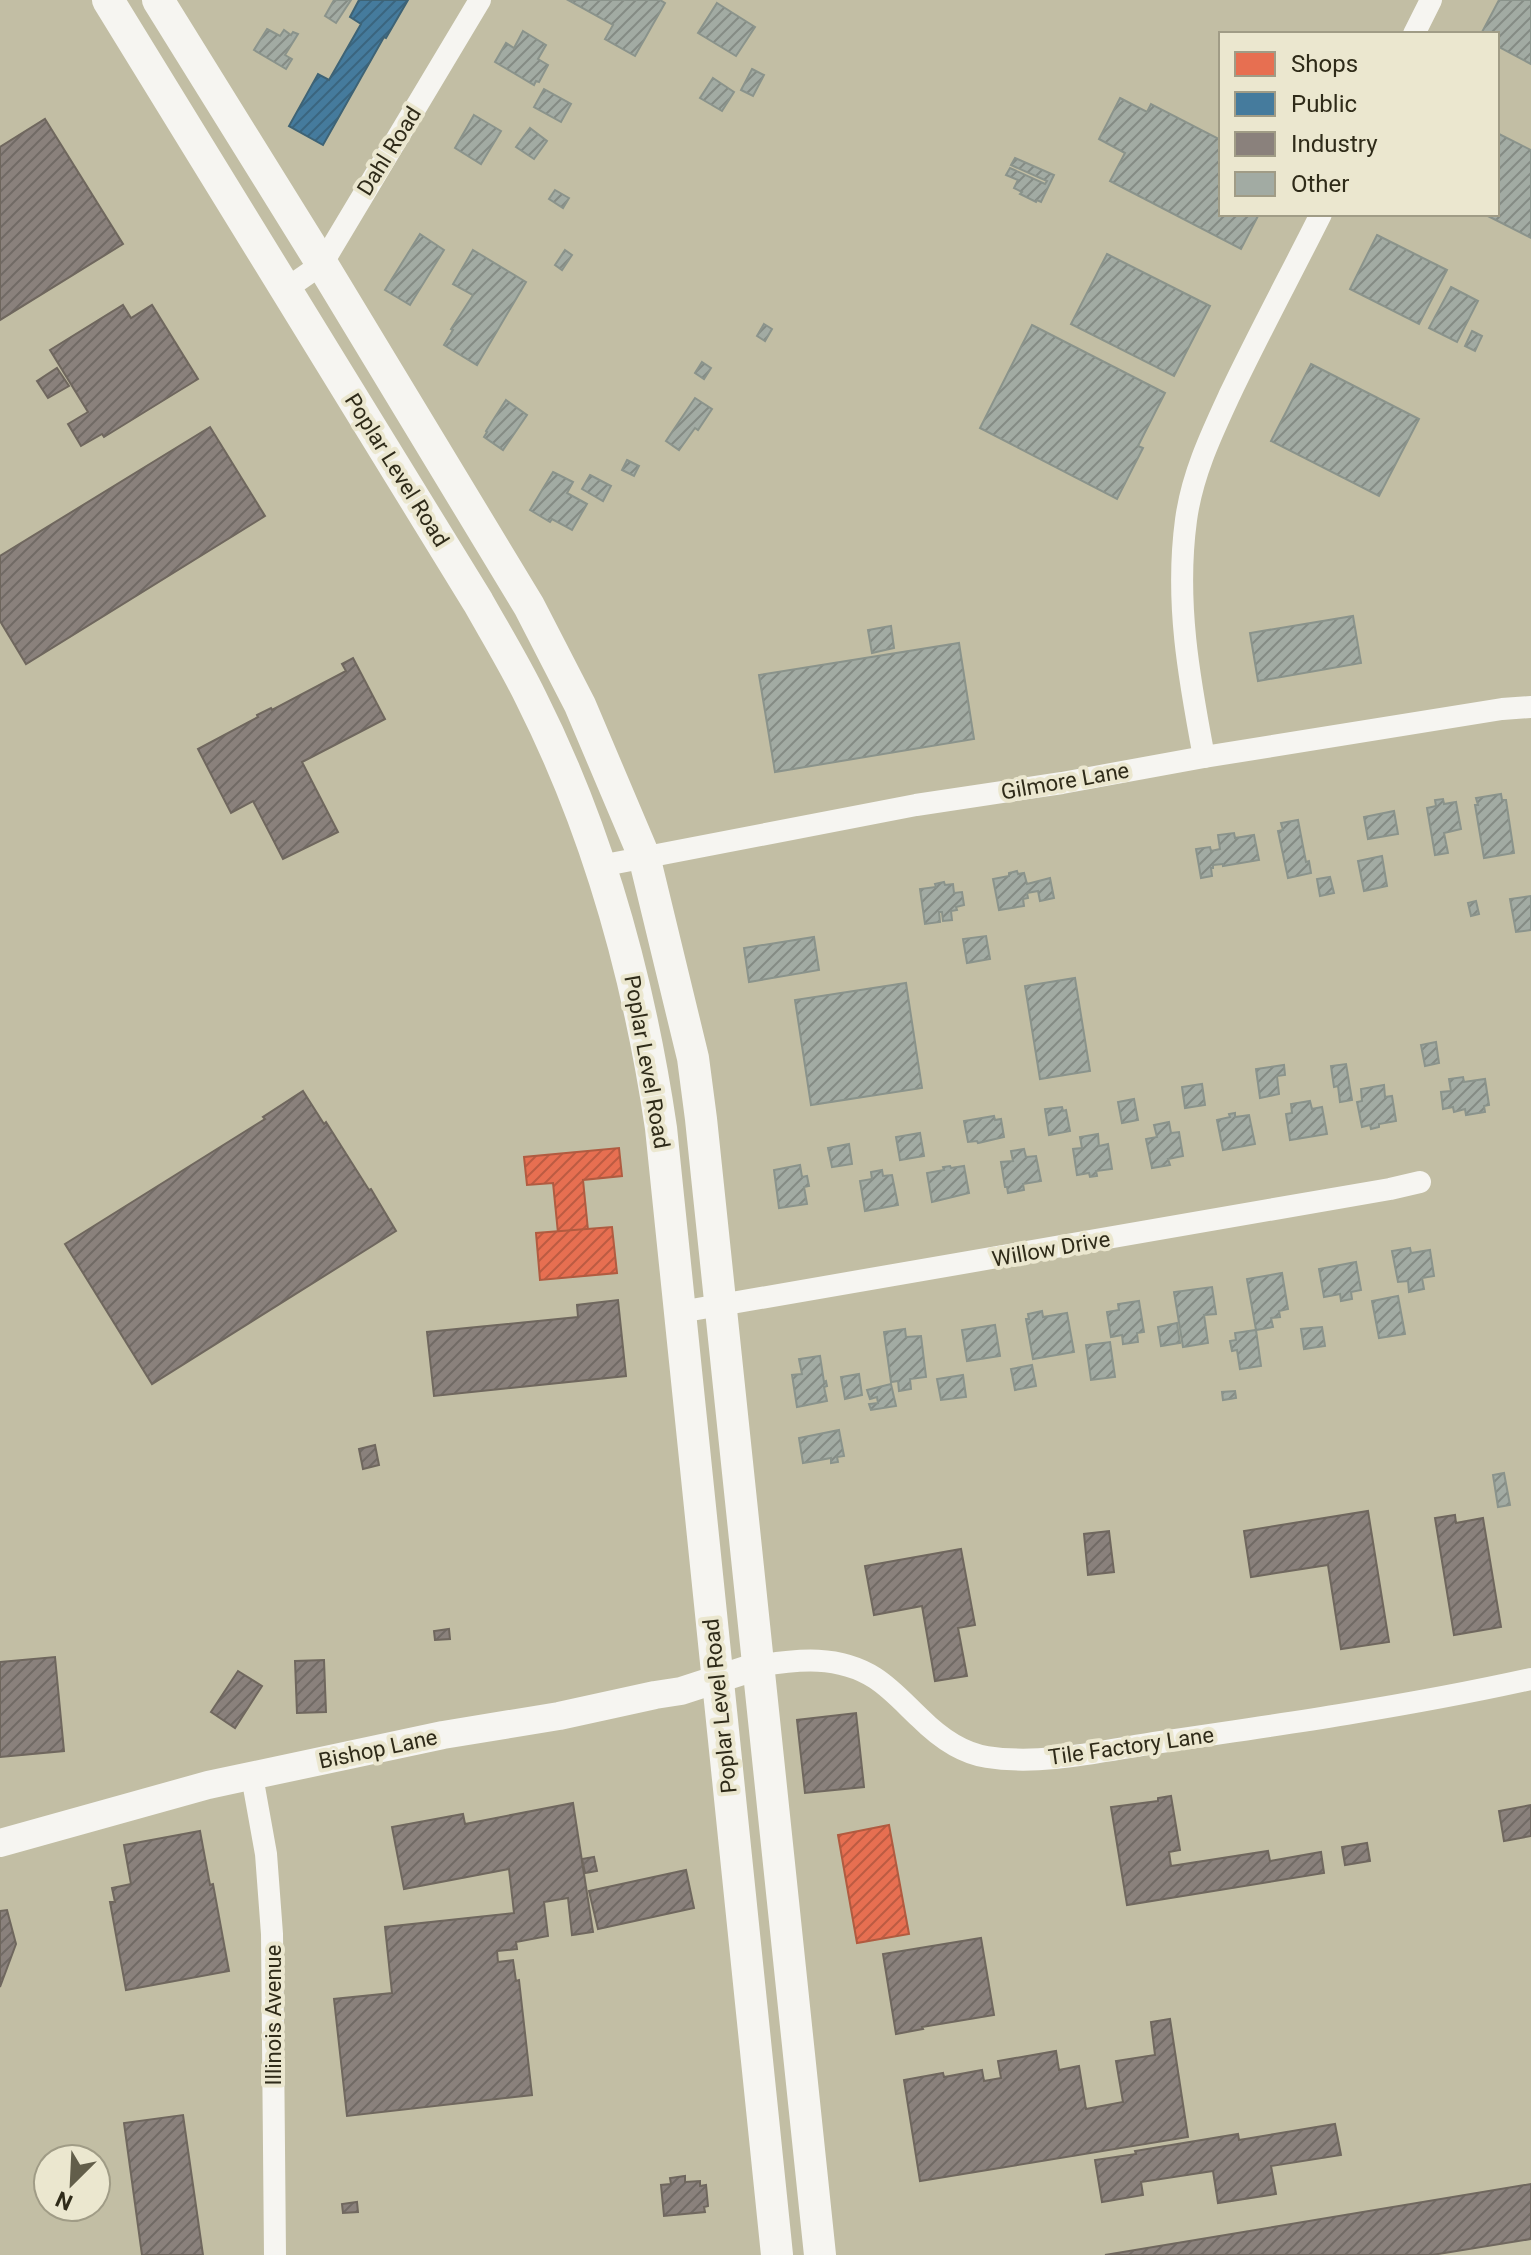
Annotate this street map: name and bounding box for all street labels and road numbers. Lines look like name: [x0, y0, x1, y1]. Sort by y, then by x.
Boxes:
street label: Dahl Road: [352, 102, 426, 200]
street label: Poplar Level Road: [340, 389, 454, 551]
street label: Gilmore Lane: [999, 757, 1131, 805]
street label: Poplar Level Road: [619, 973, 675, 1151]
street label: Willow Drive: [990, 1226, 1112, 1272]
street label: Poplar Level Road: [698, 1617, 742, 1795]
street label: Tile Factory Lane: [1047, 1722, 1215, 1770]
street label: Bishop Lane: [316, 1724, 440, 1774]
street label: Illinois Avenue: [261, 1945, 286, 2085]

